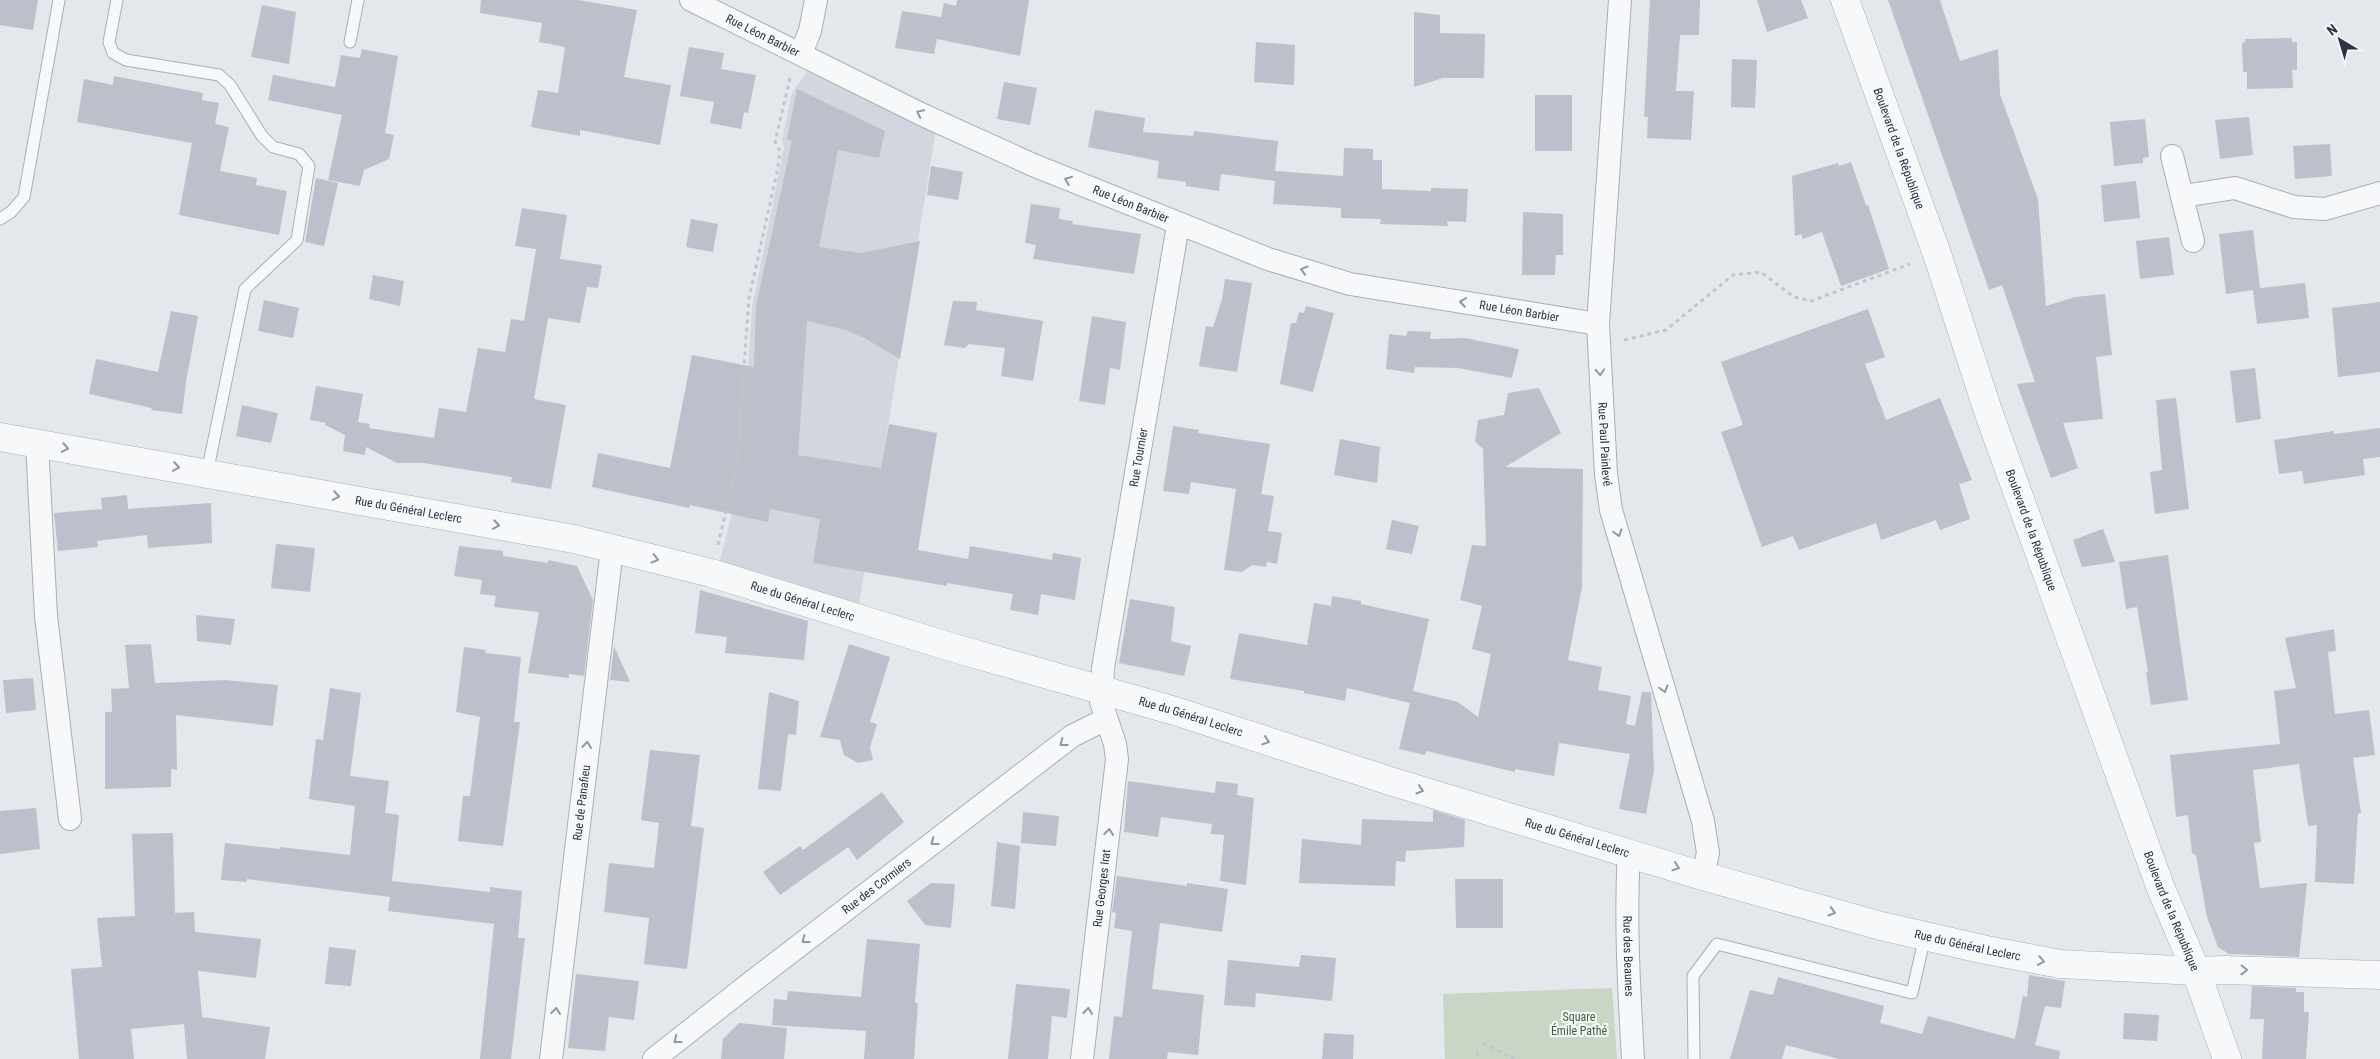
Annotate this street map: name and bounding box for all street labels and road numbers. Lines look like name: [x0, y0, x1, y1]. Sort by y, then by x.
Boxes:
street label: Rue Léon Barbier: [724, 11, 802, 60]
street label: Boulevard de la République: [1870, 86, 1927, 211]
street label: Rue Léon Barbier: [1091, 183, 1171, 226]
street label: Rue Léon Barbier: [1478, 298, 1560, 325]
street label: Rue Paul Painlevé: [1595, 402, 1615, 487]
street label: Rue Tournier: [1127, 427, 1151, 488]
street label: Boulevard de la République: [2003, 468, 2060, 593]
street label: Rue du Général Leclerc: [354, 493, 464, 526]
street label: Rue du Général Leclerc: [749, 579, 857, 624]
street label: Rue du Général Leclerc: [1137, 694, 1245, 740]
street label: Rue de Panafieu: [570, 764, 593, 841]
street label: Rue du Général Leclerc: [1523, 815, 1631, 860]
street label: Rue Georges Irat: [1090, 848, 1113, 928]
street label: Boulevard de la République: [2141, 849, 2202, 973]
street label: Rue des Cormiers: [839, 855, 914, 917]
street label: Rue des Beaunes: [1620, 915, 1637, 997]
street label: Rue du Général Leclerc: [1913, 927, 2022, 963]

